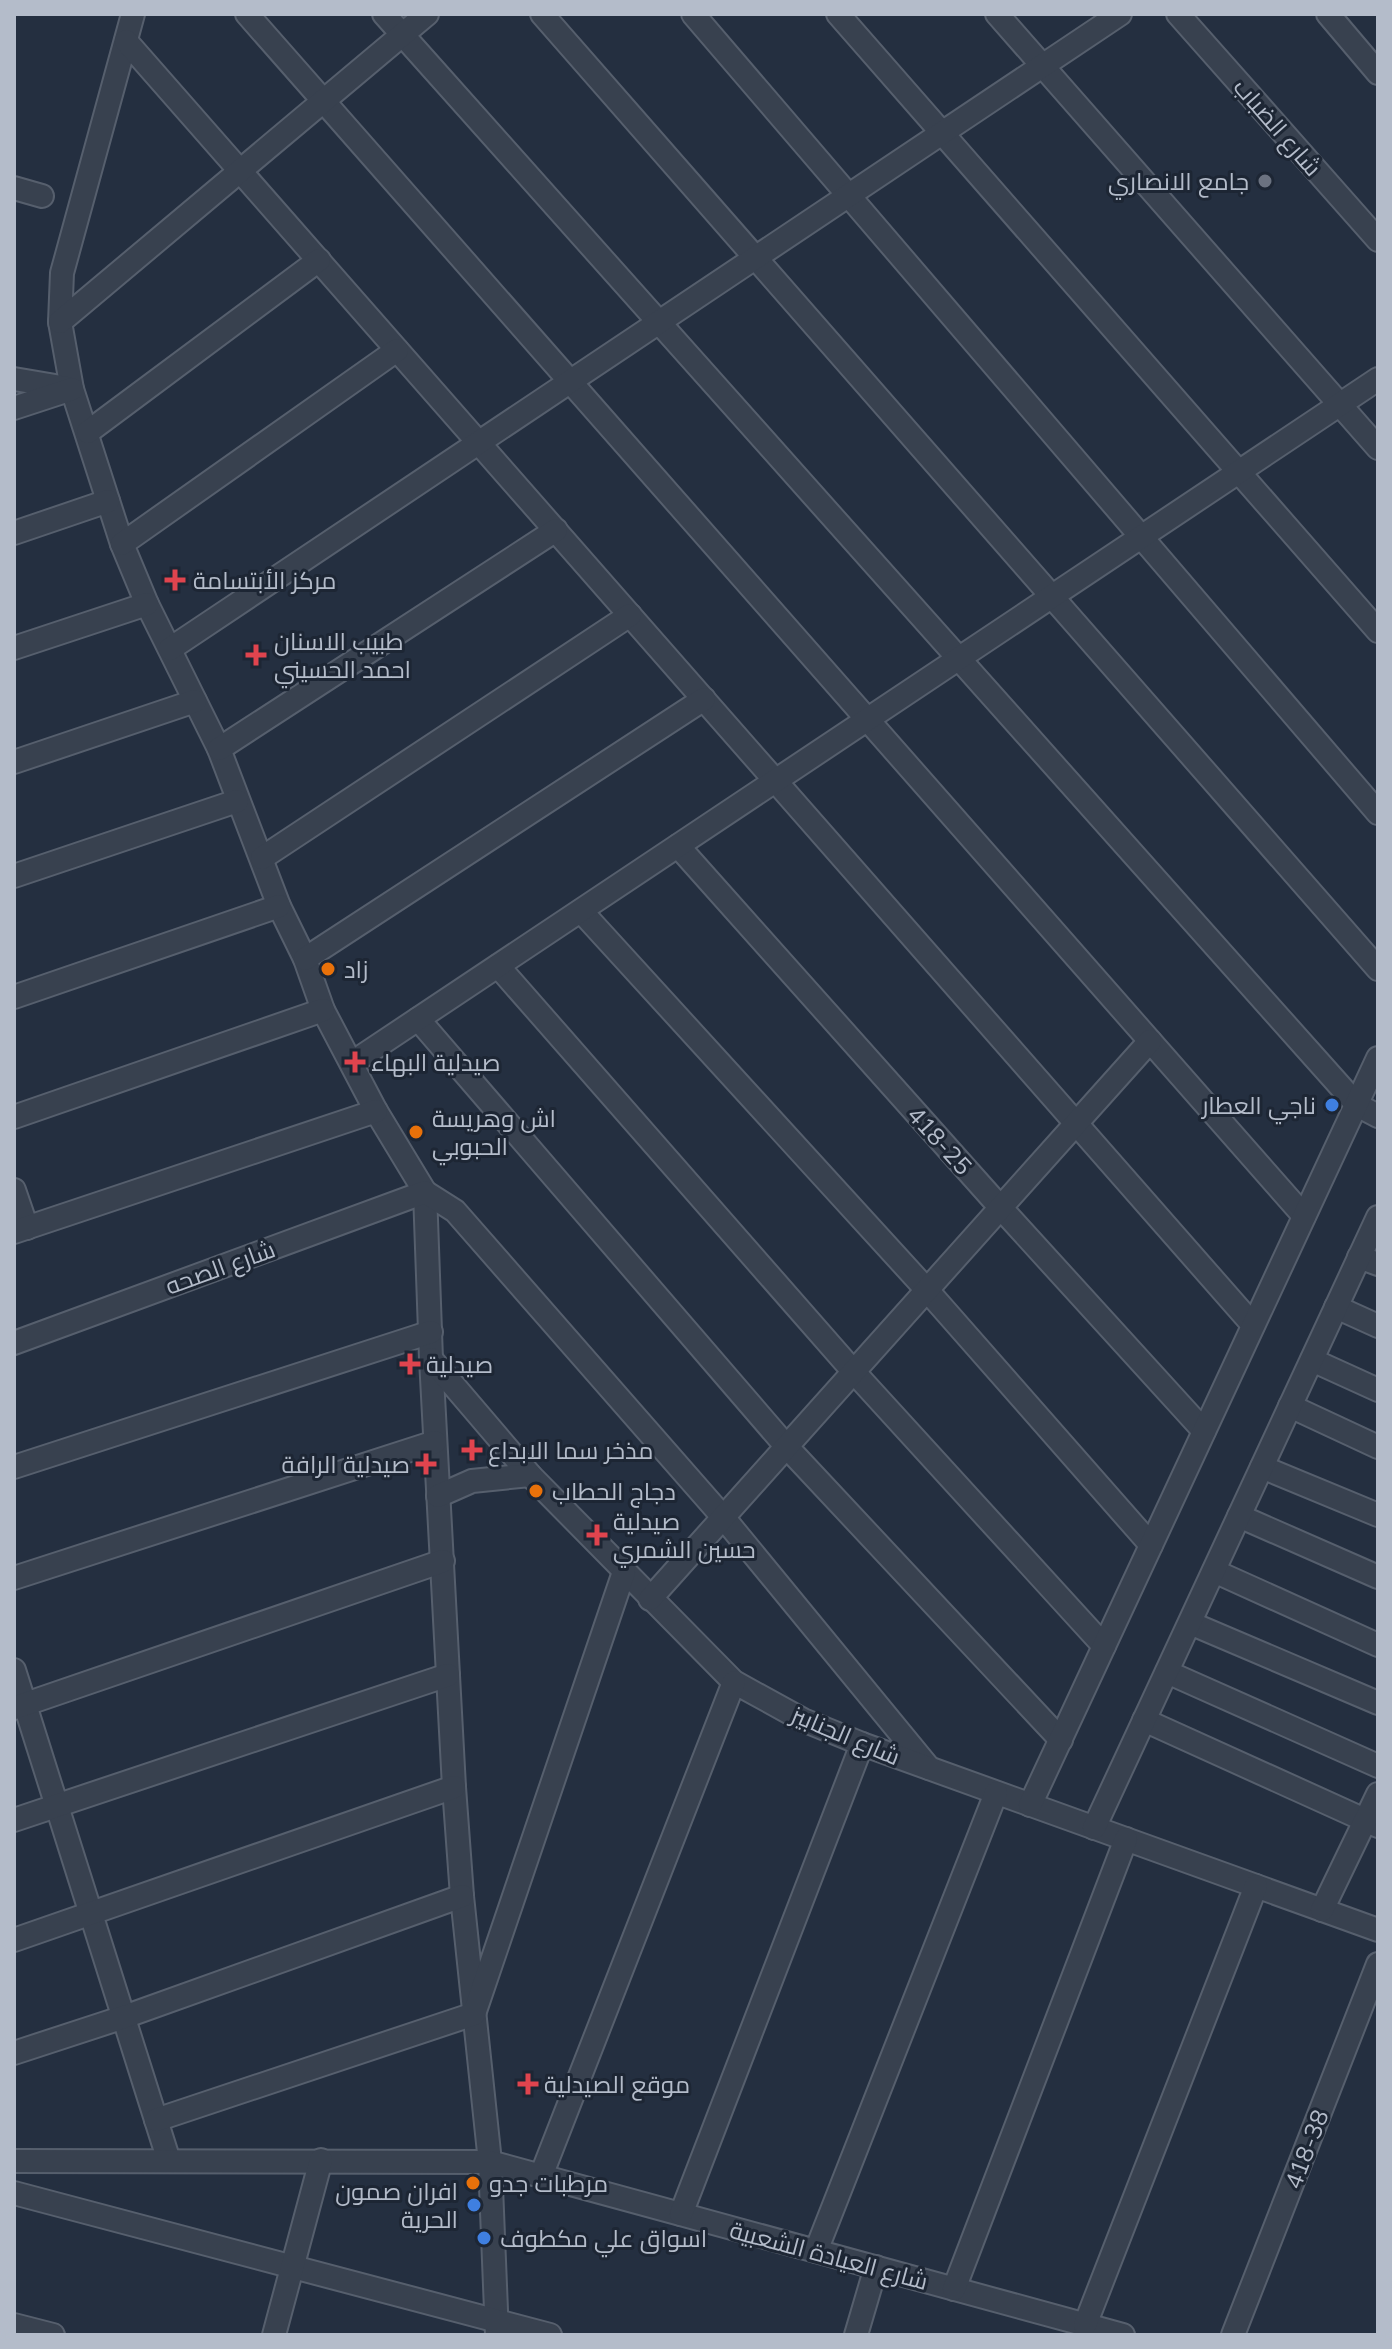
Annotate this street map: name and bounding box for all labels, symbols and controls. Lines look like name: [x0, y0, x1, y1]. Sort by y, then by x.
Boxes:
street label: شارع الضباب: [1226, 72, 1328, 183]
place label: جامع الانصاري: [1108, 166, 1249, 200]
marker: جامع الانصاري: [1256, 172, 1274, 190]
place label: مركز الأبتسامة: [193, 565, 336, 595]
marker: مركز الأبتسامة: [164, 569, 186, 591]
place label: طبيب الاسنان احمد الحسيني: [274, 626, 411, 689]
marker: طبيب الاسنان احمد الحسيني: [245, 644, 267, 666]
place label: زاد: [344, 954, 368, 984]
marker: زاد: [319, 960, 337, 978]
place label: صيدلية البهاء: [371, 1047, 500, 1077]
marker: صيدلية البهاء: [346, 1053, 364, 1071]
place label: ناجي العطار: [1200, 1090, 1316, 1125]
marker: ناجي العطار: [1323, 1096, 1341, 1114]
street label: 418-25: [901, 1099, 979, 1181]
place label: اش وهريسة الحبوبي: [432, 1103, 556, 1166]
marker: اش وهريسة الحبوبي: [407, 1123, 425, 1141]
street label: شارع الصحه: [161, 1233, 280, 1303]
place label: صيدلية: [426, 1349, 493, 1379]
marker: صيدلية: [401, 1355, 419, 1373]
place label: مذخر سما الابداع: [488, 1435, 653, 1467]
marker: مذخر سما الابداع: [463, 1441, 481, 1459]
place label: صيدلية الرافة: [281, 1449, 410, 1479]
marker: صيدلية الرافة: [417, 1455, 435, 1473]
place label: دجاج الحطاب: [552, 1476, 676, 1508]
marker: دجاج الحطاب: [527, 1482, 545, 1500]
place label: صيدلية حسين الشمري: [613, 1506, 756, 1568]
marker: صيدلية حسين الشمري: [588, 1526, 606, 1544]
street label: شارع الجنابيز: [785, 1698, 905, 1773]
place label: موقع الصيدلية: [544, 2069, 690, 2101]
marker: موقع الصيدلية: [519, 2075, 537, 2093]
street label: 418-38: [1277, 2105, 1335, 2193]
place label: مرطبات جدو: [489, 2168, 608, 2198]
marker: مرطبات جدو: [464, 2174, 482, 2192]
place label: افران صمون الحرية: [335, 2176, 458, 2234]
marker: افران صمون الحرية: [465, 2196, 483, 2214]
street label: شارع العيادة الشعبية: [726, 2214, 931, 2298]
place label: اسواق علي مكطوف: [500, 2223, 707, 2258]
marker: اسواق علي مكطوف: [475, 2229, 493, 2247]

